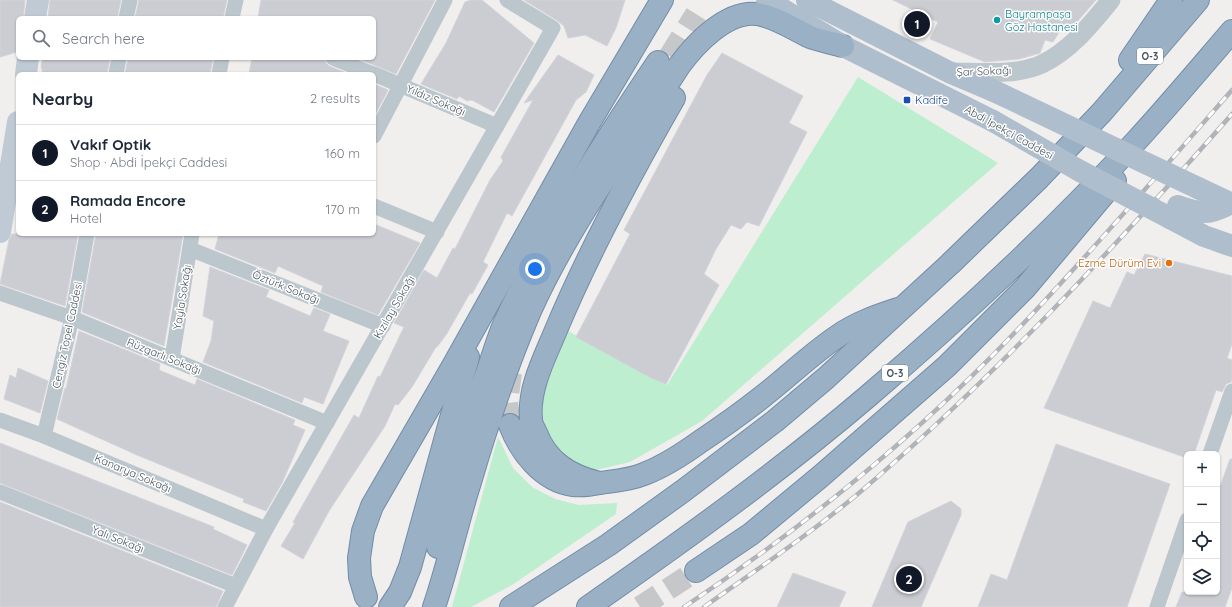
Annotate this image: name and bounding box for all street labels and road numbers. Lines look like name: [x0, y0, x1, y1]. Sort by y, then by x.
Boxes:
road number: O-3: [1137, 48, 1163, 64]
street label: Şar Sokağı: [956, 63, 1012, 79]
street label: Yıldız Sokağı: [404, 81, 468, 119]
street label: Abdi İpekçi Caddesi: [962, 102, 1056, 162]
street label: Yayla Sokağı: [170, 264, 194, 330]
street label: Öztürk Sokağı: [250, 267, 322, 307]
street label: Kızılay Sokağı: [370, 273, 418, 341]
street label: Cengiz Topel Caddesi: [49, 280, 85, 390]
street label: Rüzgarlı Sokağı: [125, 335, 203, 377]
road number: O-3: [882, 365, 908, 381]
street label: Kanarya Sokağı: [93, 451, 173, 495]
street label: Yalı Sokağı: [90, 522, 146, 556]

